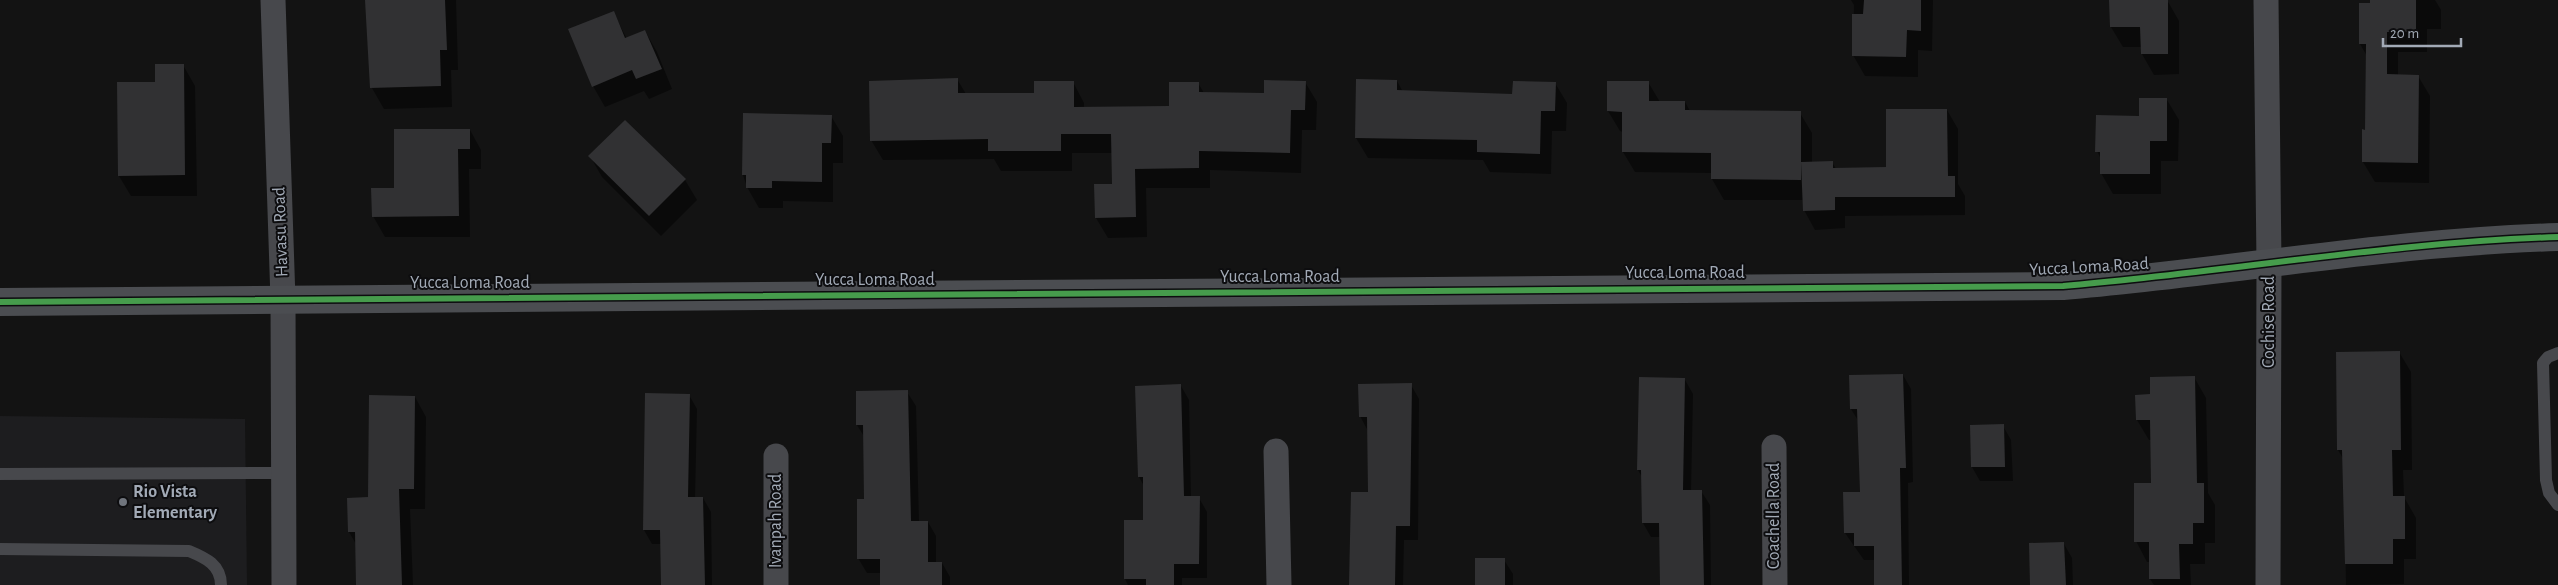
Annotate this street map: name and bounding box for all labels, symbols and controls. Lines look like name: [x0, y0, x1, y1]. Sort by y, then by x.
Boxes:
scale bar: [2383, 15, 2460, 47]
text: 20 m: [2390, 26, 2419, 41]
street label: Havasu Road: [270, 187, 292, 277]
street label: Yucca Loma Road: [2029, 255, 2149, 279]
street label: Yucca Loma Road: [1625, 264, 1745, 282]
street label: Yucca Loma Road: [1220, 268, 1340, 286]
street label: Yucca Loma Road: [815, 271, 935, 289]
street label: Yucca Loma Road: [410, 274, 530, 292]
street label: Cochise Road: [2260, 276, 2278, 368]
street label: Coachella Road: [1765, 463, 1783, 569]
street label: Ivanpah Road: [767, 474, 785, 568]
place label: Rio Vista Elementary: [133, 483, 218, 522]
marker: Rio Vista Elementary: [117, 496, 129, 508]

